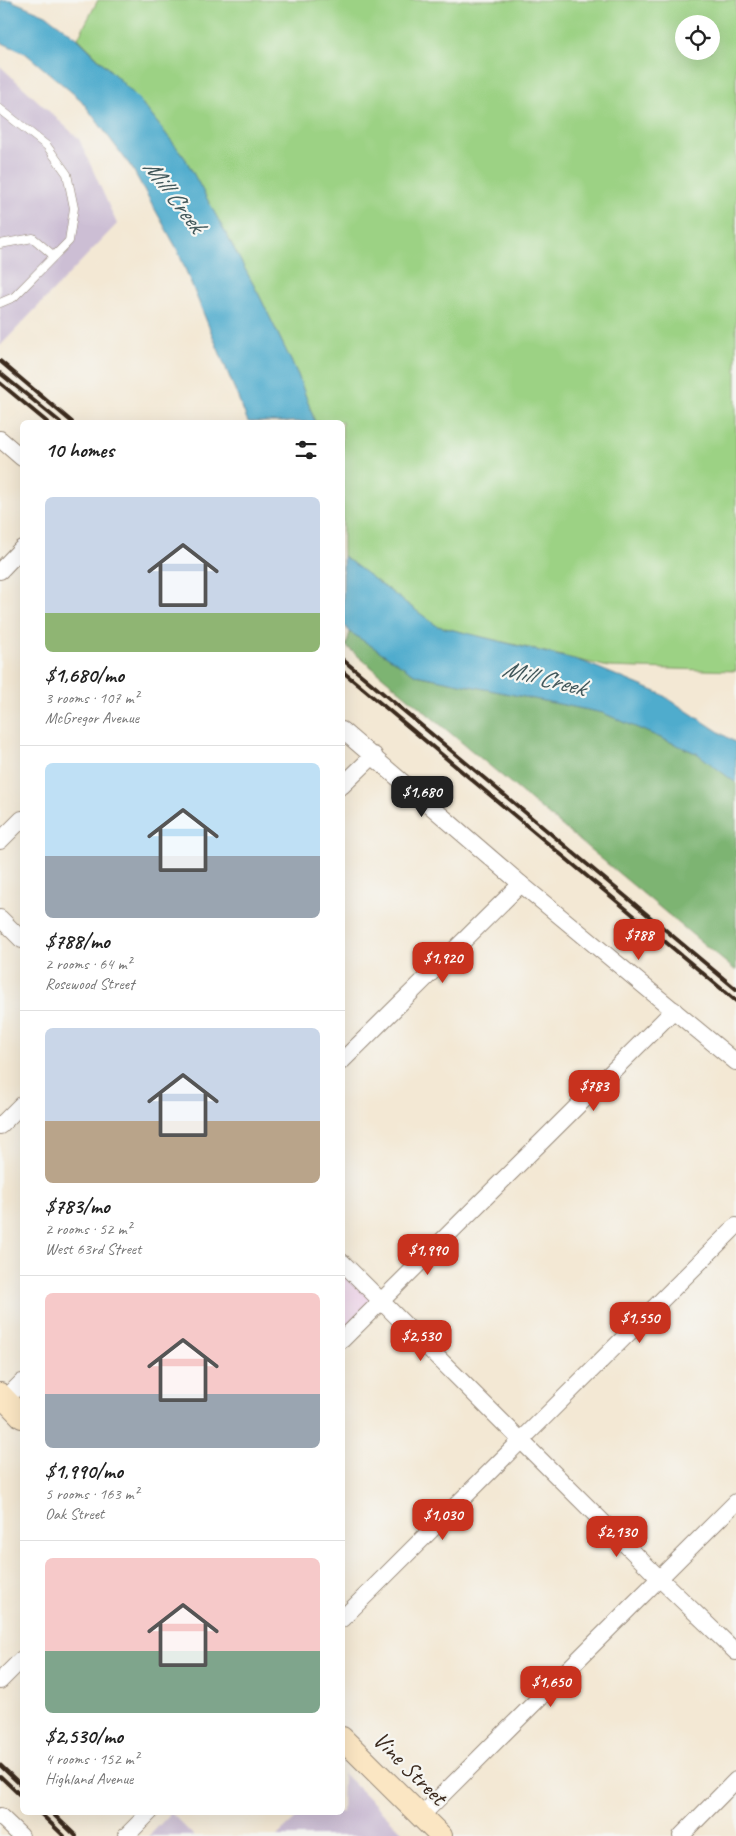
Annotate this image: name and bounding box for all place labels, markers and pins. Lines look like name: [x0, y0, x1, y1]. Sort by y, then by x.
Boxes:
pin: $1,680: [381, 776, 463, 818]
pin: $788: [609, 918, 669, 961]
pin: $1,920: [402, 942, 484, 984]
pin: $783: [564, 1070, 624, 1112]
pin: $1,990: [387, 1234, 469, 1276]
pin: $1,550: [599, 1302, 681, 1344]
pin: $2,530: [380, 1320, 462, 1362]
pin: $1,030: [402, 1498, 484, 1541]
pin: $2,130: [576, 1516, 658, 1558]
pin: $1,650: [510, 1666, 592, 1708]

